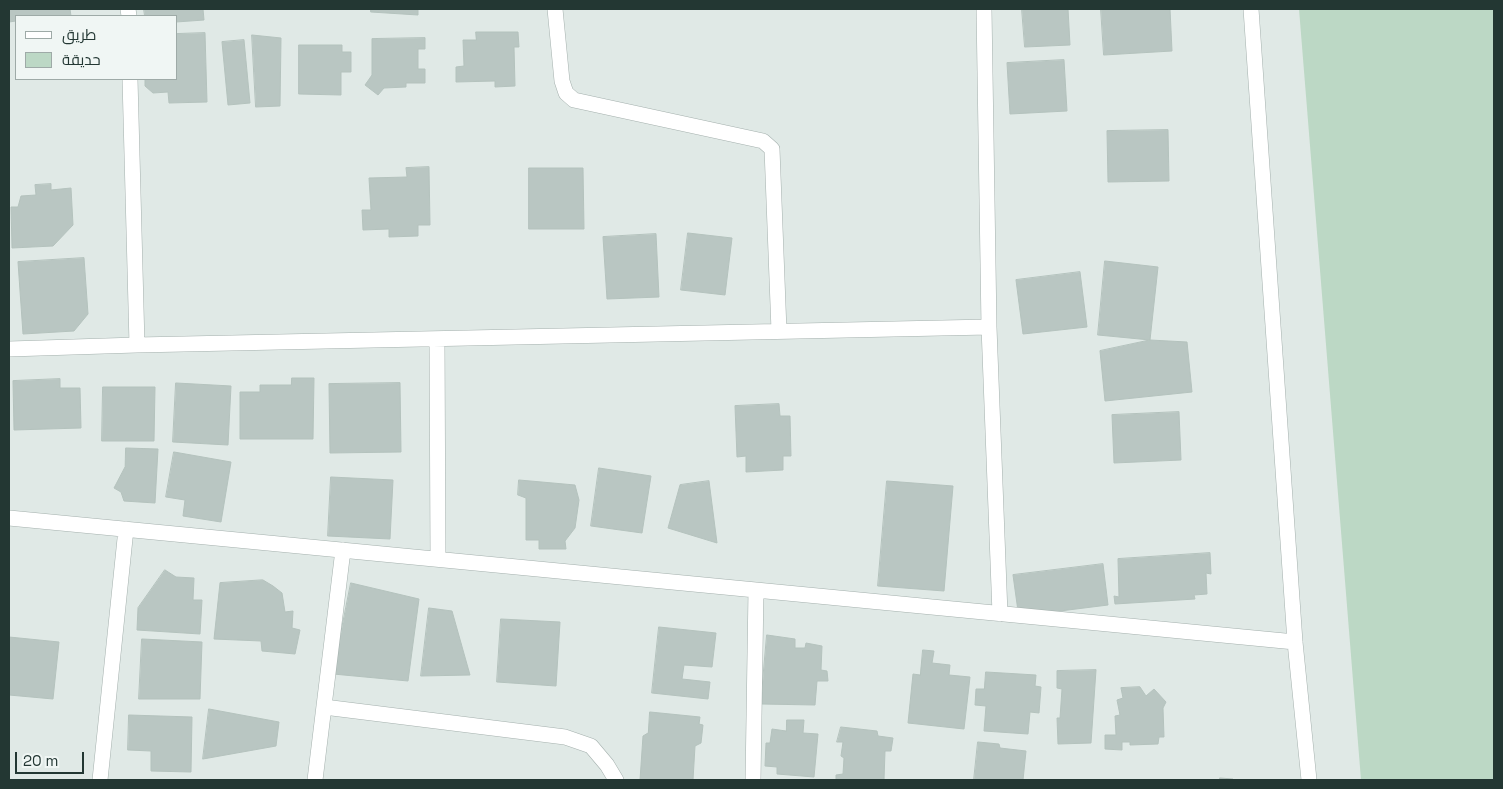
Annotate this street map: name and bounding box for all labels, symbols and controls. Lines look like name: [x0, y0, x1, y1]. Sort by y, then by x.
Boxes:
legend: [15, 15, 178, 80]
text: طريق: [62, 25, 96, 44]
text: حديقة: [62, 50, 101, 69]
scale bar: [18, 742, 86, 774]
text: 20 m: [23, 751, 58, 770]

